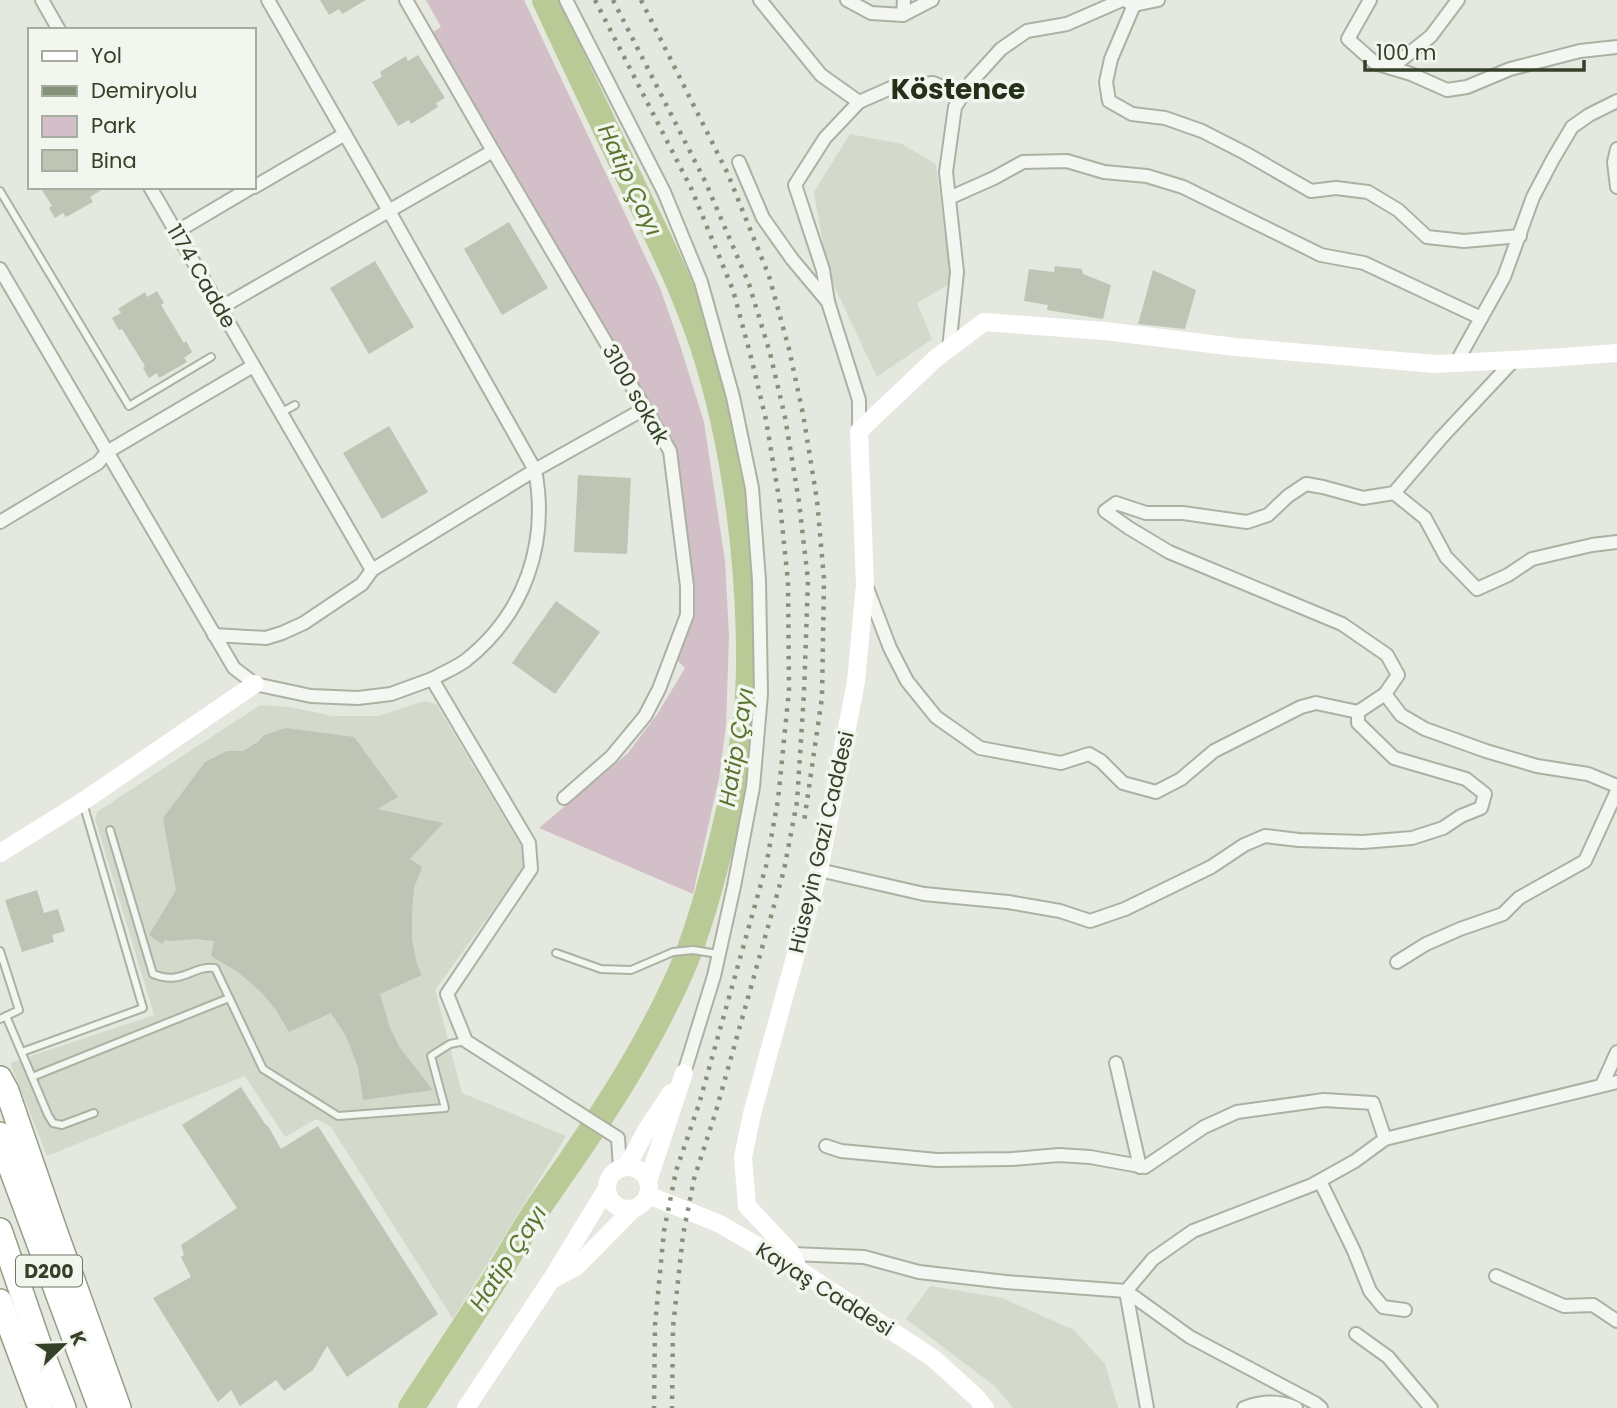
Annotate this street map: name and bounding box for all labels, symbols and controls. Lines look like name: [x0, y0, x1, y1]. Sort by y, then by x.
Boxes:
legend: [28, 28, 256, 189]
scale bar: [1365, 28, 1584, 72]
text: 100 m: [1376, 38, 1436, 67]
text: Yol: [91, 41, 122, 70]
district label: Köstence: [891, 70, 1025, 109]
text: Demiryolu: [91, 76, 197, 105]
text: Park: [91, 111, 136, 140]
water label: Hatip Çayı: [590, 119, 670, 241]
text: Bina: [91, 146, 137, 175]
street label: 1174 Cadde: [161, 219, 243, 333]
street label: 3100 sokak: [596, 339, 676, 450]
water label: Hatip Çayı: [711, 685, 761, 809]
street label: Hüseyin Gazi Caddesi: [781, 728, 861, 956]
water label: Hatip Çayı: [462, 1199, 554, 1317]
street label: Kayaş Caddesi: [751, 1235, 899, 1343]
road number: D200: [16, 1256, 82, 1287]
north arrow: [28, 1310, 98, 1380]
text: K: [63, 1327, 93, 1350]

